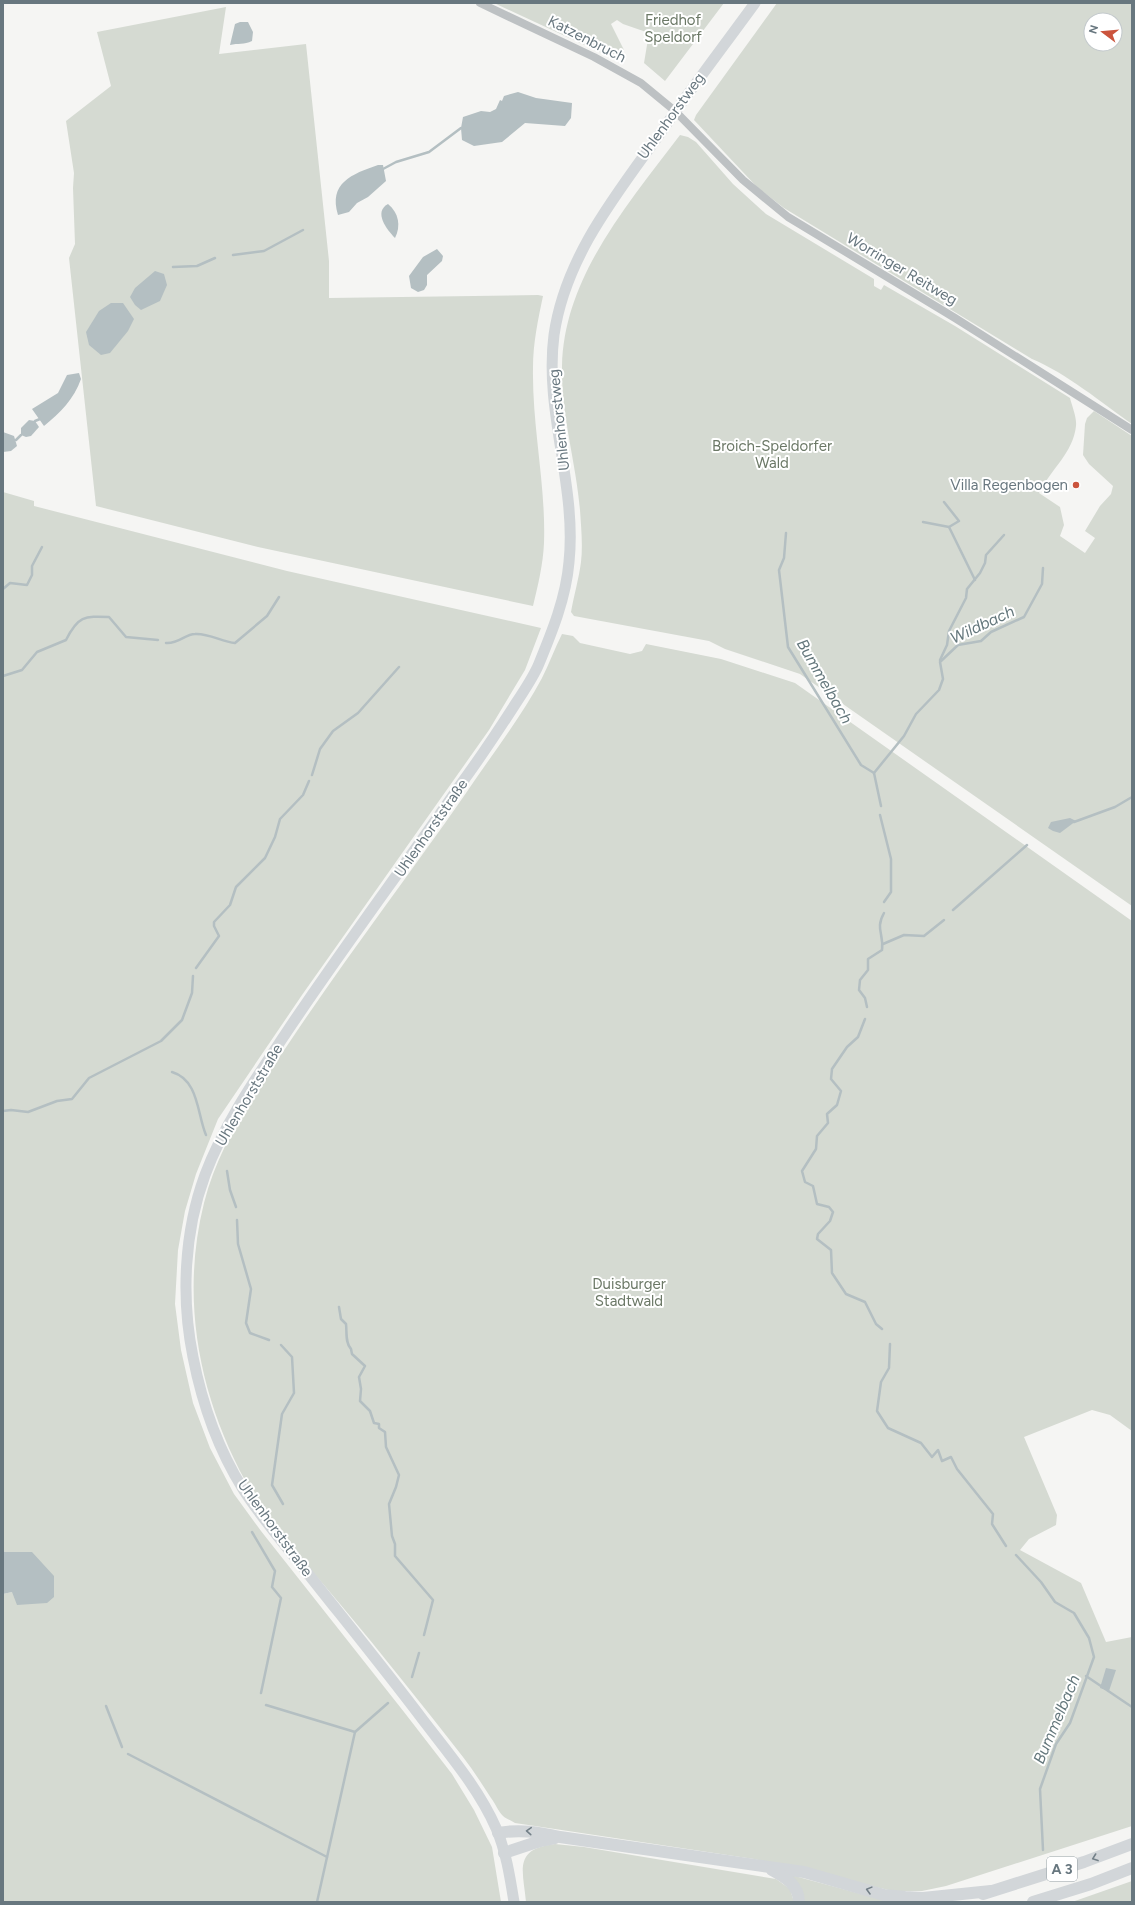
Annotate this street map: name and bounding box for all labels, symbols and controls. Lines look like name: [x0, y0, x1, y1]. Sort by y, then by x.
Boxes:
park label: Friedhof Speldorf: [644, 11, 702, 46]
street label: Katzenbruch: [545, 12, 629, 66]
north arrow: [1083, 12, 1123, 52]
text: N: [1086, 23, 1101, 35]
street label: Uhlenhorstweg: [634, 69, 708, 163]
street label: Worringer Reitweg: [844, 229, 960, 309]
street label: Uhlenhorstweg: [545, 368, 573, 472]
park label: Broich-Speldorfer Wald: [712, 437, 832, 472]
place label: Villa Regenbogen: [950, 476, 1068, 494]
marker: Villa Regenbogen: [1071, 480, 1081, 490]
water label: Wildbach: [947, 601, 1017, 648]
water label: Bummelbach: [793, 636, 856, 727]
street label: Uhlenhorststraße: [390, 775, 472, 881]
street label: Uhlenhorststraße: [211, 1041, 287, 1149]
park label: Duisburger Stadtwald: [592, 1275, 666, 1310]
street label: Uhlenhorststraße: [234, 1476, 316, 1580]
water label: Bummelbach: [1029, 1672, 1084, 1766]
one-way arrow: [526, 1826, 532, 1835]
one-way arrow: [1092, 1853, 1099, 1861]
road number: A 3: [1047, 1857, 1077, 1881]
one-way arrow: [865, 1887, 872, 1895]

